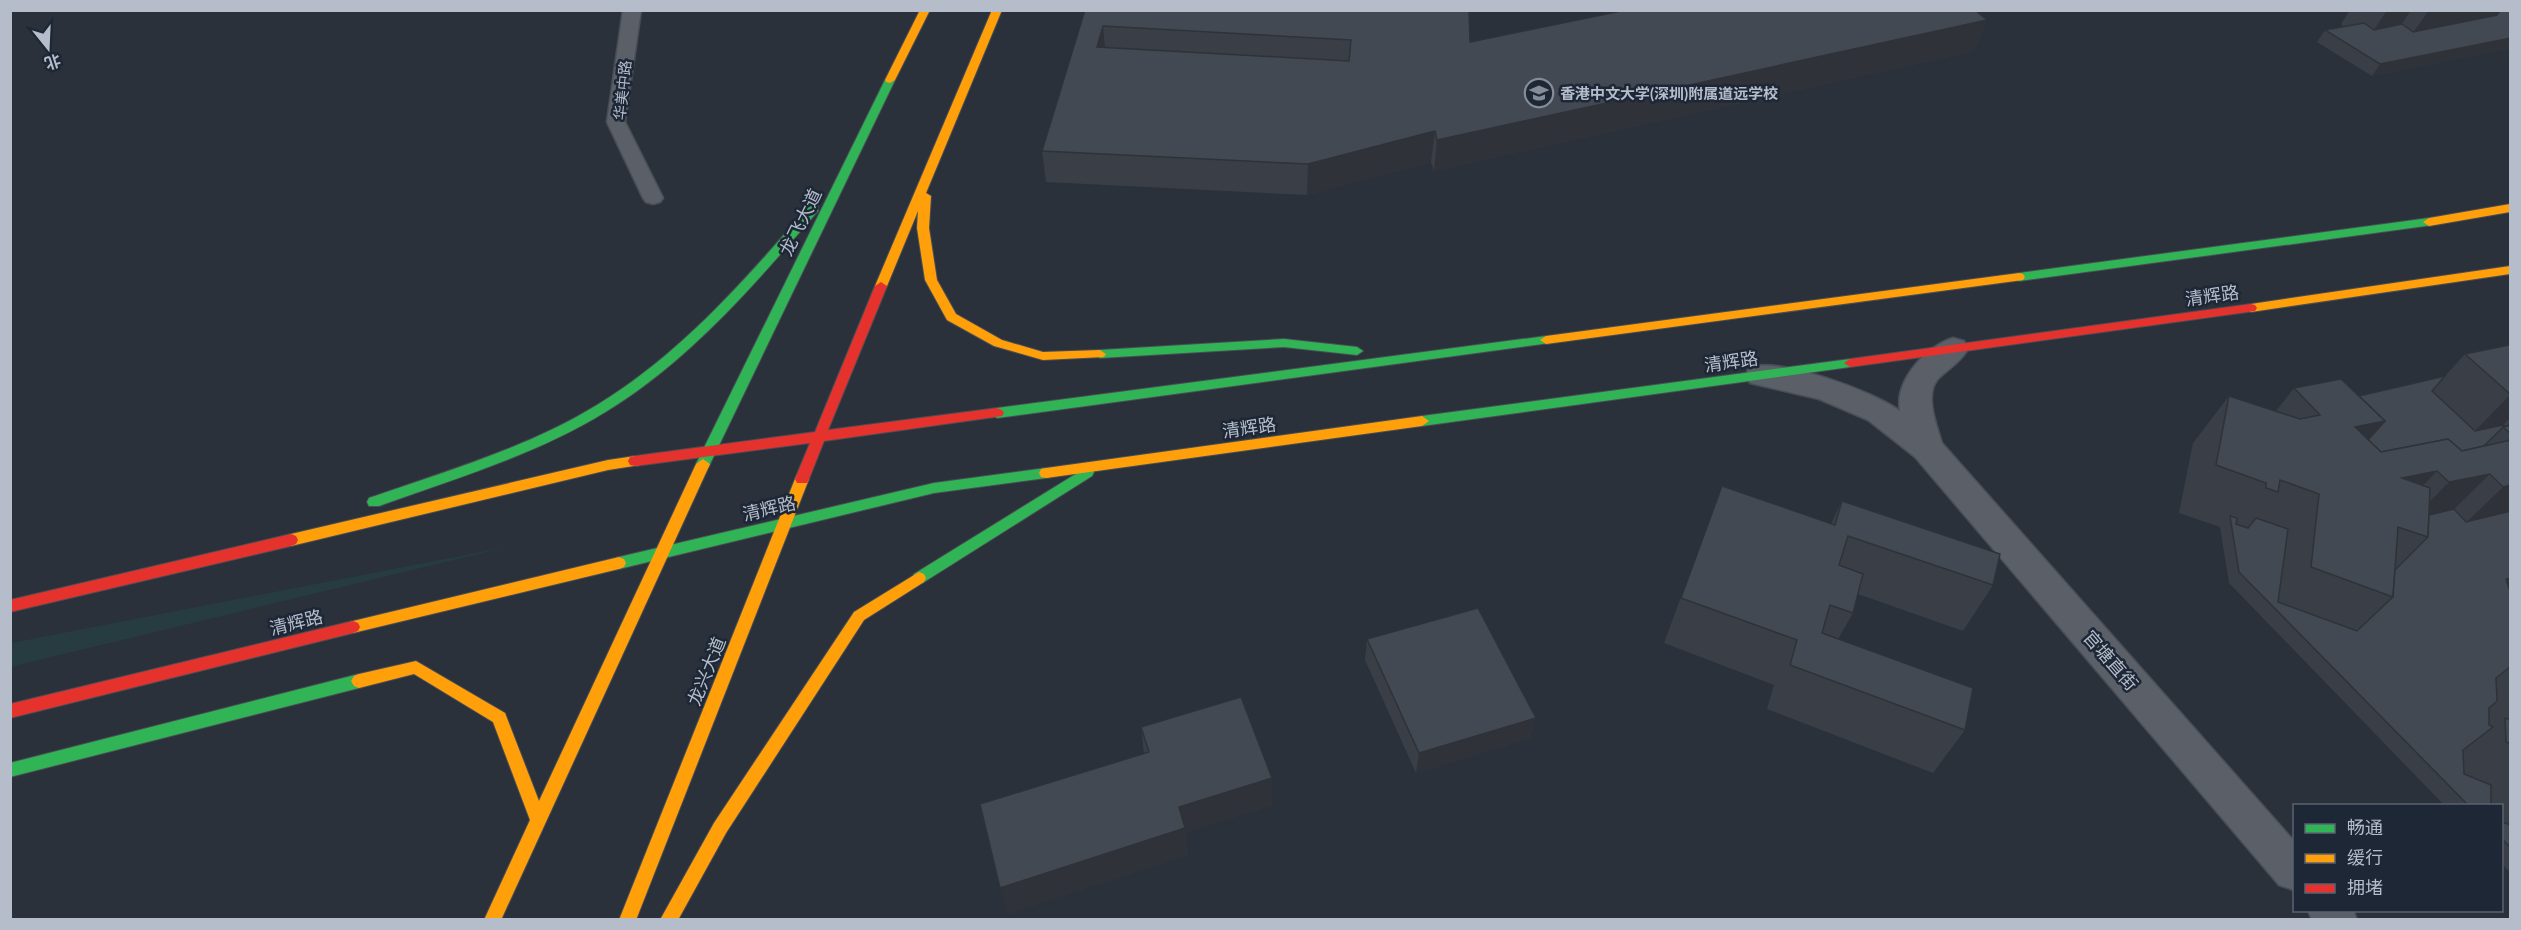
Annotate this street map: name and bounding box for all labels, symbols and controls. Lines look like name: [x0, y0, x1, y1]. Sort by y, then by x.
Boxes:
north arrow: [18, 18, 78, 78]
text: 北: [42, 51, 63, 74]
street label: 华美中路: [610, 59, 634, 121]
school or university icon: 香港中文大学(深圳)附属道远学校: [1523, 77, 1555, 109]
place label: 香港中文大学(深圳)附属道远学校: [1560, 84, 1778, 102]
street label: 龙飞大道: [774, 185, 826, 259]
street label: 清辉路: [2184, 280, 2240, 310]
street label: 清辉路: [1703, 346, 1759, 376]
street label: 清辉路: [1221, 412, 1277, 442]
street label: 清辉路: [740, 491, 798, 525]
street label: 清辉路: [267, 605, 325, 639]
street label: 官塘直街: [2079, 626, 2143, 694]
street label: 龙兴大道: [682, 634, 730, 708]
legend: [2293, 804, 2503, 912]
text: 畅通: [2347, 816, 2383, 838]
text: 缓行: [2347, 846, 2383, 868]
text: 拥堵: [2347, 876, 2383, 898]

